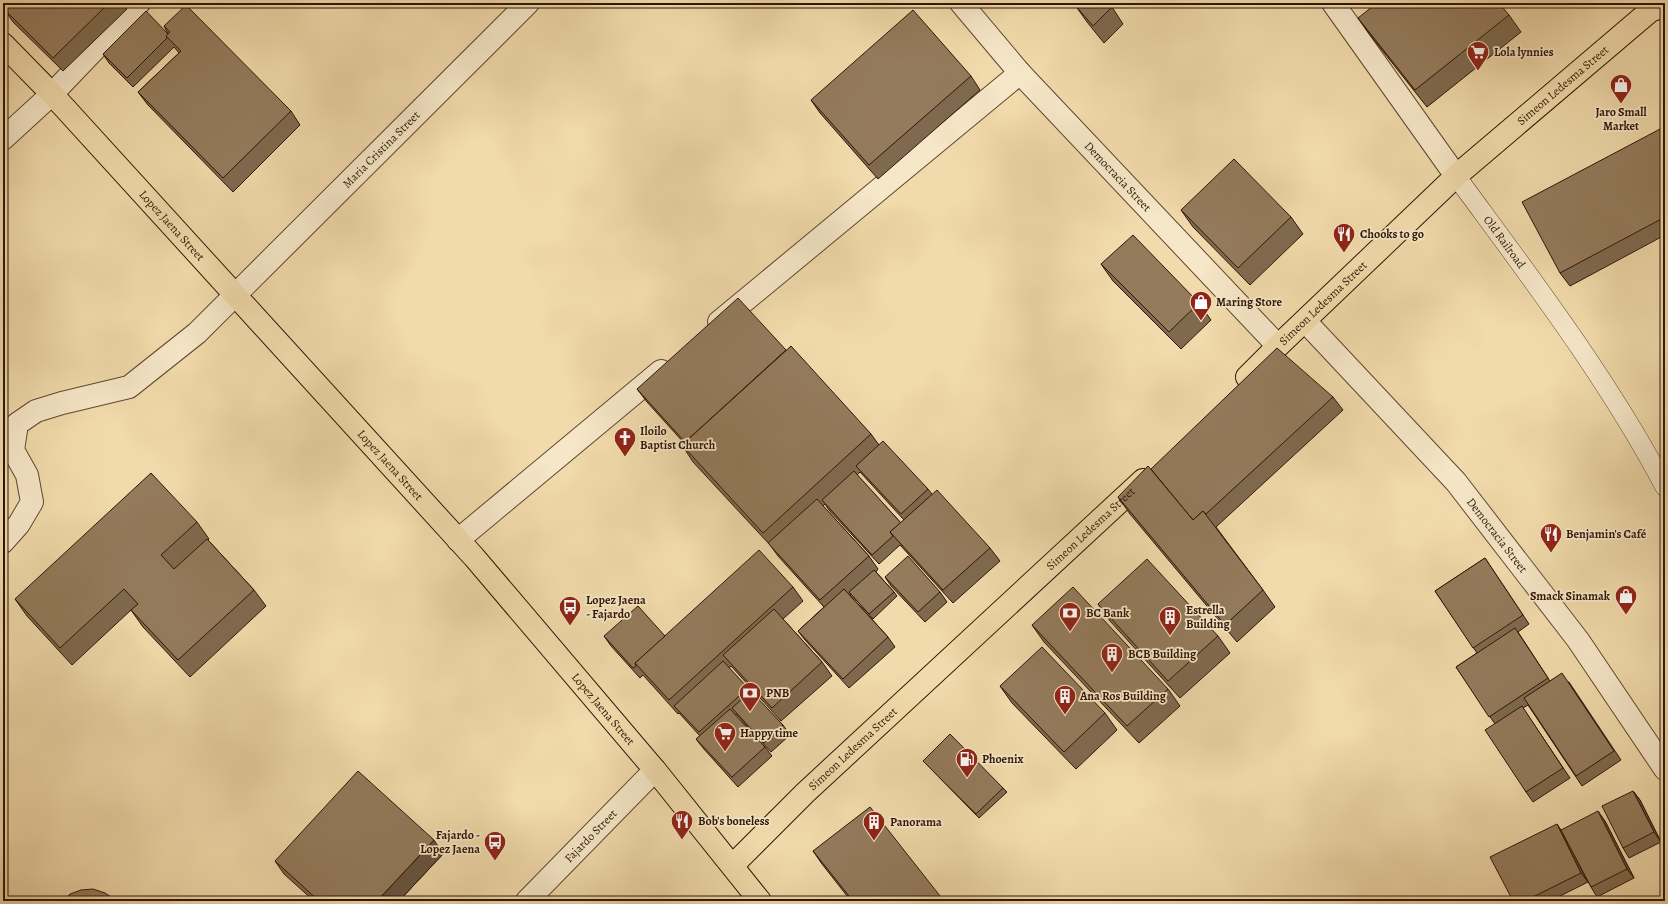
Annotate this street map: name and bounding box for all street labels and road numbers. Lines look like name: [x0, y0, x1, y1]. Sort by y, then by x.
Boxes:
street label: Simeon Ledesma Street: [1513, 42, 1612, 129]
street label: Maria Cristina Street: [339, 107, 423, 192]
street label: Democracia Street: [1081, 138, 1155, 215]
street label: Lopez Jaena Street: [136, 187, 208, 264]
street label: Old Railroad: [1480, 212, 1530, 272]
street label: Simeon Ledesma Street: [1276, 257, 1370, 349]
street label: Lopez Jaena Street: [354, 426, 427, 504]
street label: Simeon Ledesma Street: [1043, 483, 1138, 574]
street label: Democracia Street: [1463, 494, 1531, 576]
street label: Lopez Jaena Street: [568, 669, 639, 749]
street label: Simeon Ledesma Street: [805, 704, 901, 794]
street label: Fajardo Street: [561, 806, 620, 866]

